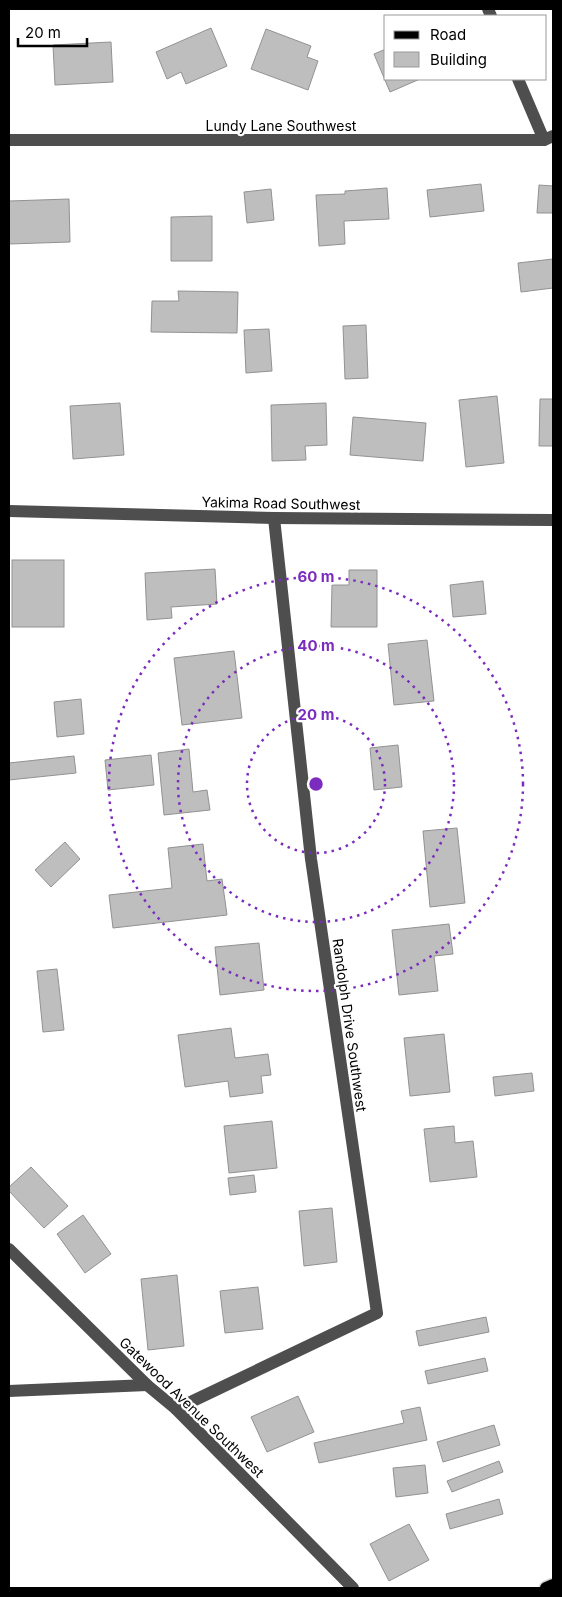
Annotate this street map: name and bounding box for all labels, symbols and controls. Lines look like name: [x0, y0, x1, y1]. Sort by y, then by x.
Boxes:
scale bar: [18, 15, 86, 47]
legend: [384, 15, 547, 80]
text: 20 m: [25, 23, 61, 42]
text: Road: [430, 25, 466, 44]
text: Building: [430, 50, 487, 69]
street label: Lundy Lane Southwest: [206, 117, 357, 134]
street label: Yakima Road Southwest: [201, 493, 361, 513]
text: 60 m: [297, 567, 335, 586]
text: 40 m: [297, 636, 335, 655]
text: 20 m: [298, 705, 334, 724]
centre of rings: [307, 775, 325, 793]
street label: Randolph Drive Southwest: [329, 937, 371, 1113]
street label: Gatewood Avenue Southwest: [116, 1333, 268, 1481]

